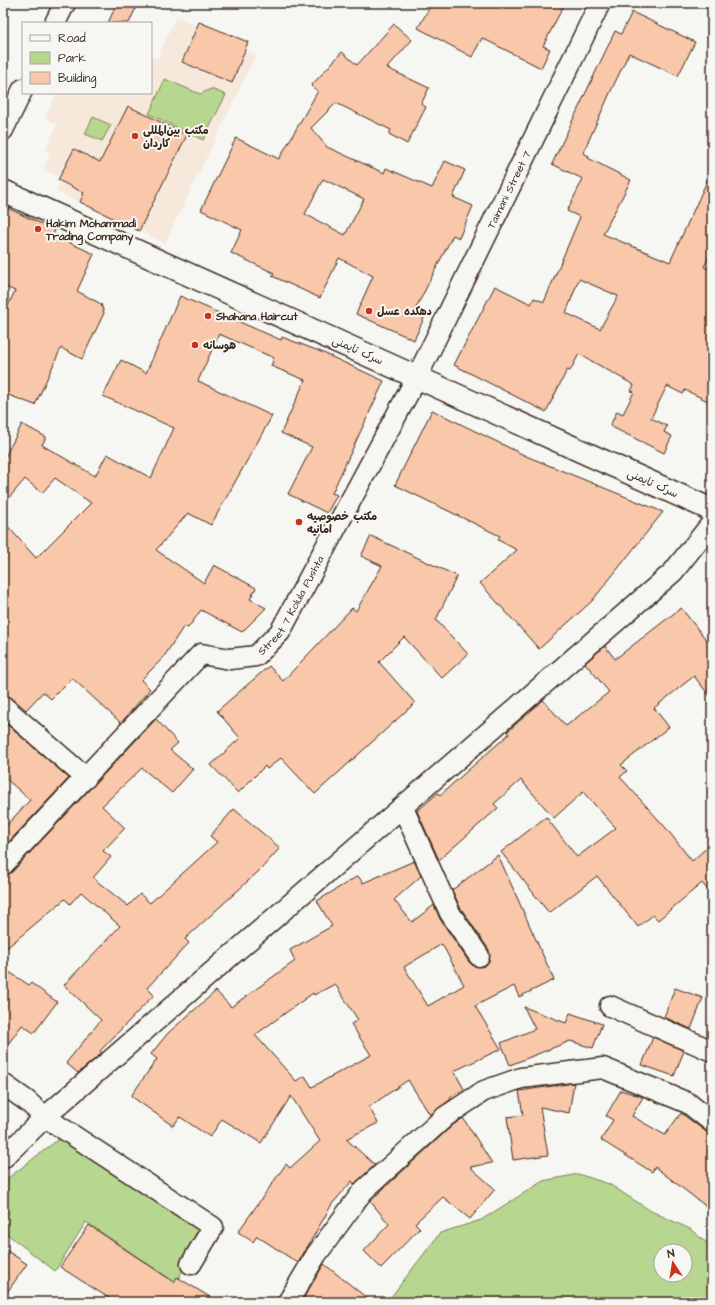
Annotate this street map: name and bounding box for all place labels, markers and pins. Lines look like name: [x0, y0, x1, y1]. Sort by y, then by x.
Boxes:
place label: مکتب بین‌المللی کاردان: [143, 123, 209, 151]
marker: مکتب بین‌المللی کاردان: [130, 131, 140, 141]
place label: Hakim Mohammadi Trading Company: [45, 216, 136, 246]
marker: Hakim Mohammadi Trading Company: [33, 224, 43, 234]
place label: دهکده عسل: [377, 304, 432, 319]
marker: دهکده عسل: [364, 306, 374, 316]
place label: Shahana Haircut: [215, 309, 298, 324]
marker: Shahana Haircut: [203, 311, 213, 321]
place label: هوسانه: [203, 338, 236, 353]
marker: هوسانه: [190, 340, 200, 350]
place label: مکتب خصوصیه امانیه: [307, 509, 377, 537]
marker: مکتب خصوصیه امانیه: [294, 517, 304, 527]

